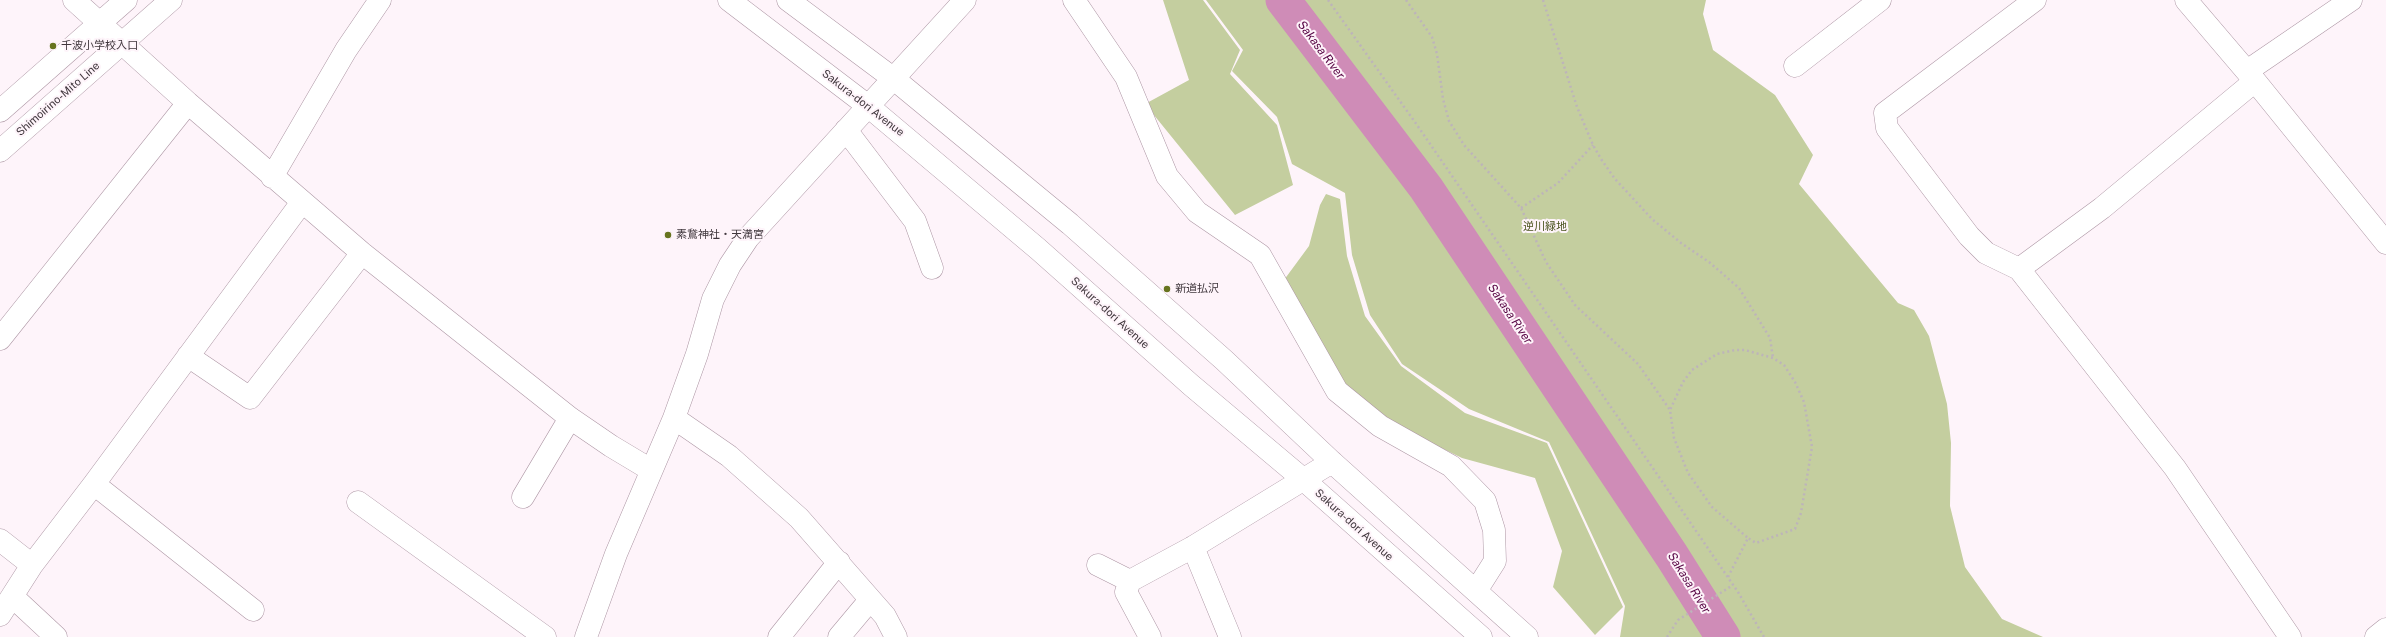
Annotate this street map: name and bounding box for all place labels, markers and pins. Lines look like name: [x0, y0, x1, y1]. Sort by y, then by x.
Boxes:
place label: 千波小学校入口: [61, 39, 138, 53]
marker: 千波小学校入口: [48, 41, 58, 51]
place label: 素鵞神社・天満宮: [676, 228, 764, 242]
marker: 素鵞神社・天満宮: [663, 230, 673, 240]
place label: 新道払沢: [1175, 282, 1219, 296]
marker: 新道払沢: [1162, 284, 1172, 294]

